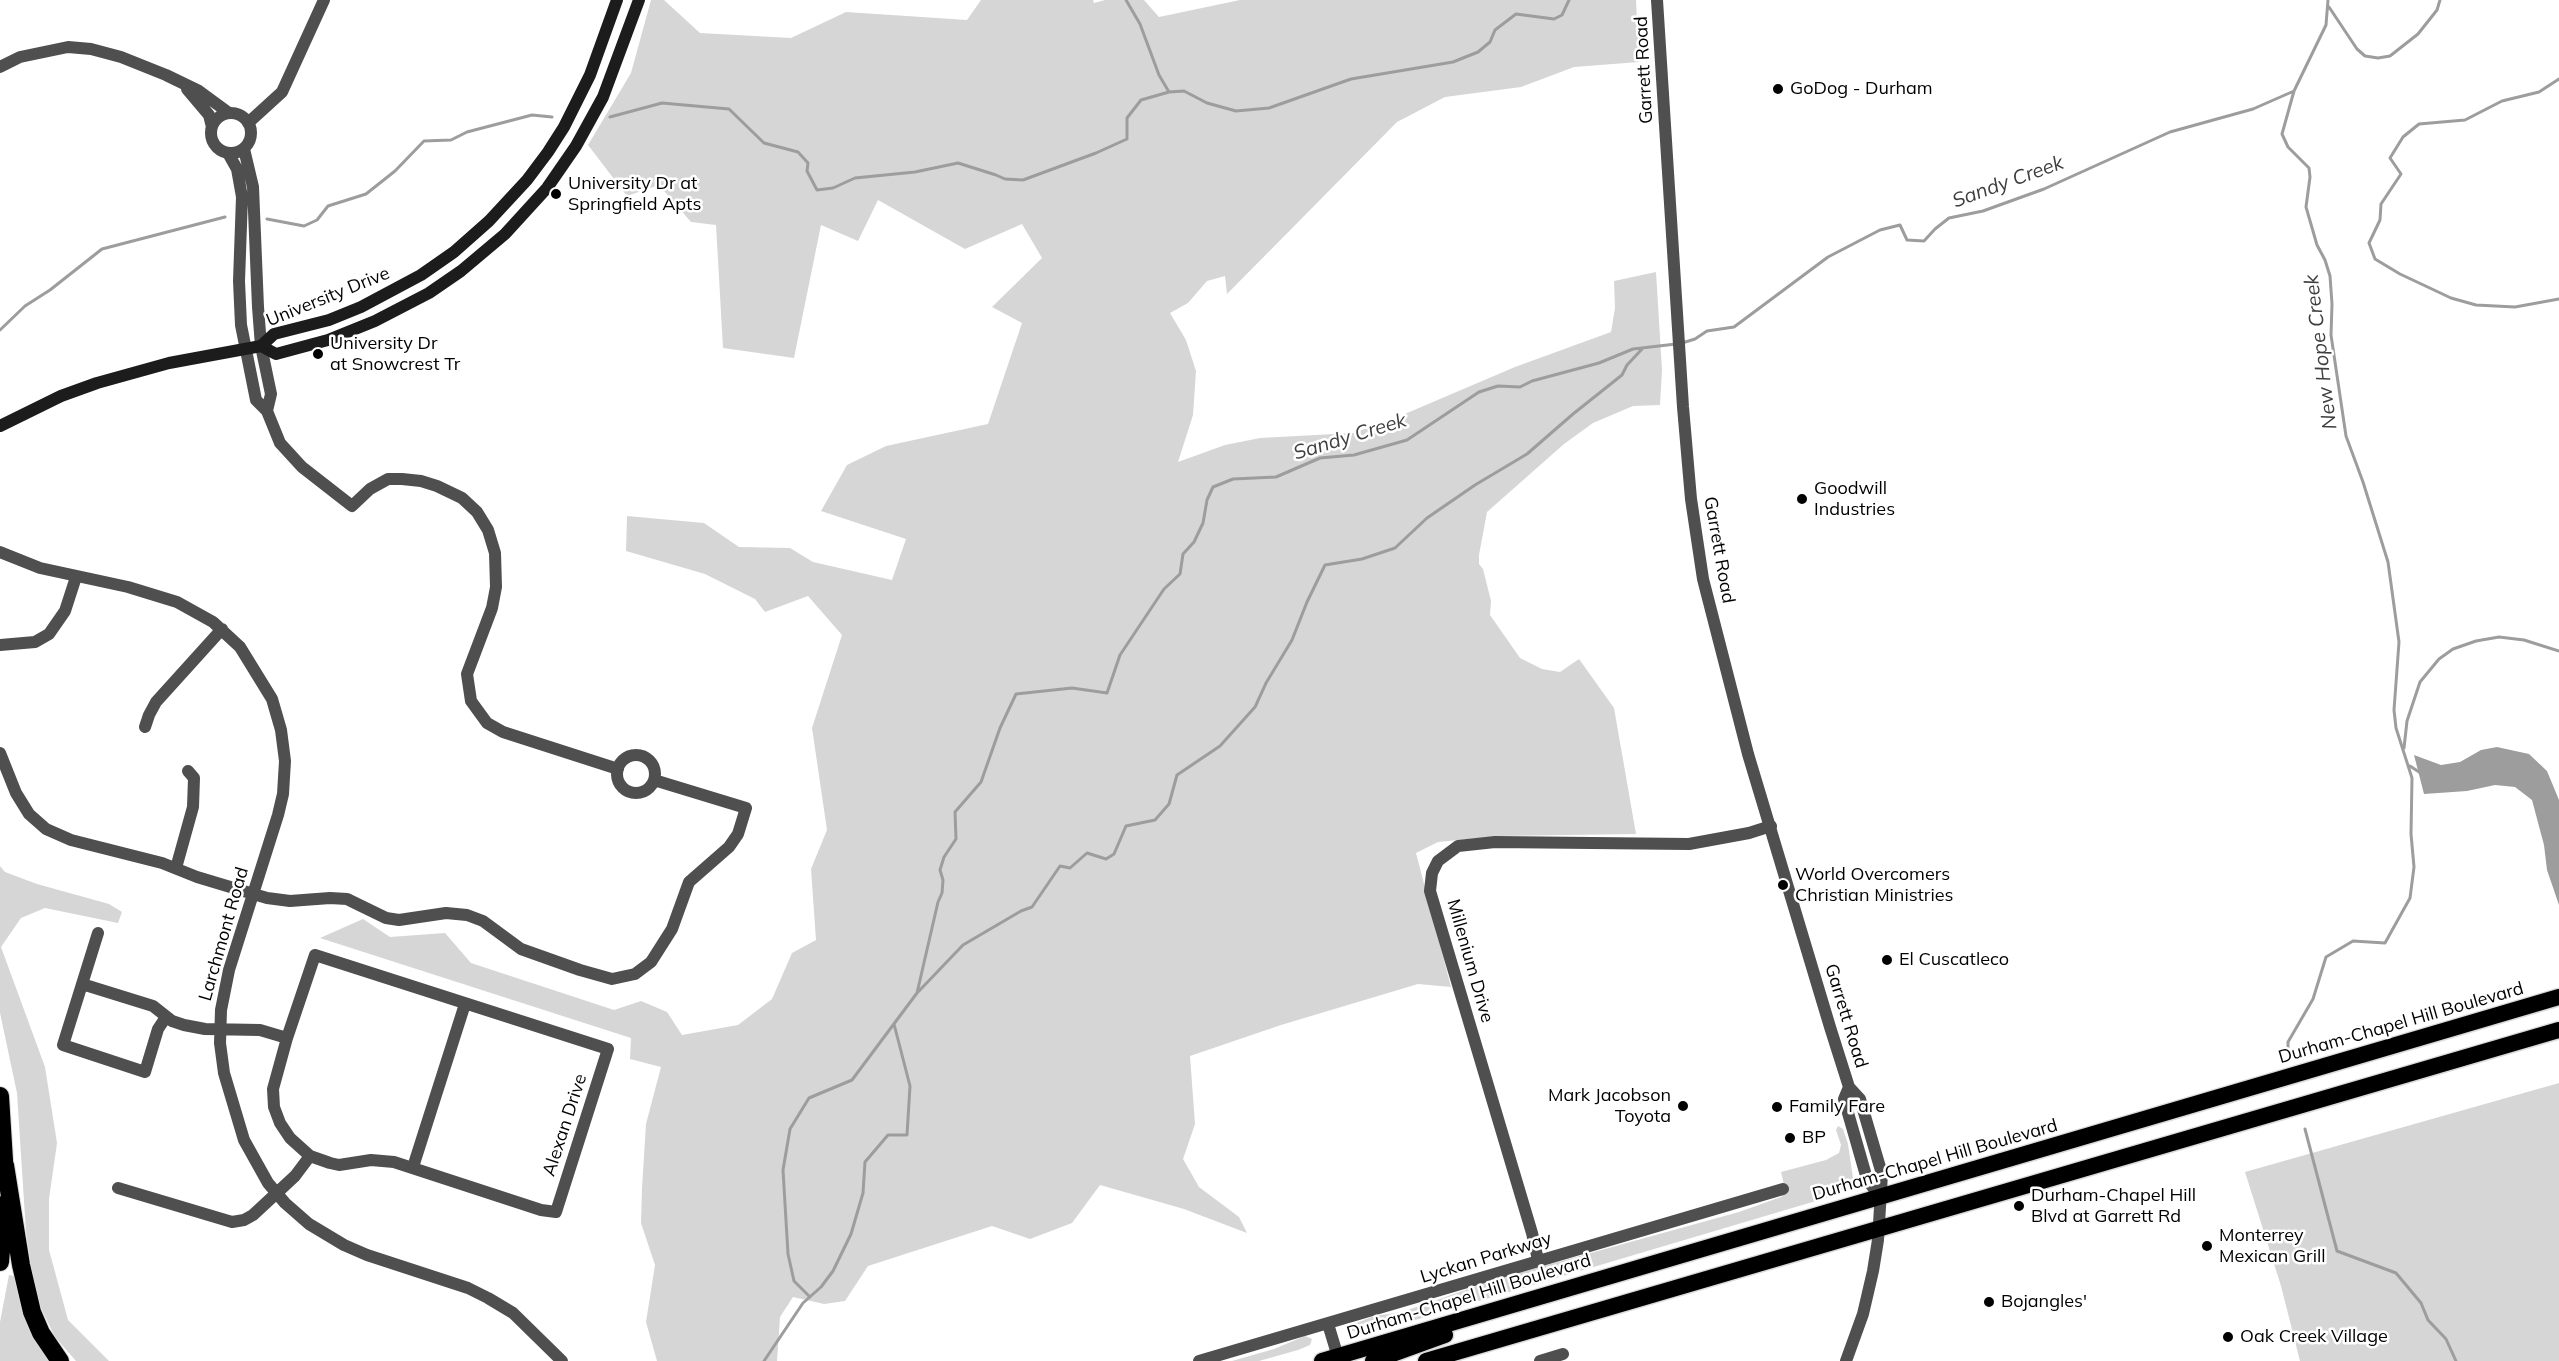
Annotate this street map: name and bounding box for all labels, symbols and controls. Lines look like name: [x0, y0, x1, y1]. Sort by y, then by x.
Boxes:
street label: Garrett Road: [1630, 16, 1658, 124]
place label: GoDog - Durham: [1790, 78, 1933, 100]
marker: GoDog - Durham: [1771, 82, 1785, 96]
water label: Sandy Creek: [1949, 151, 2067, 213]
place label: University Dr at Springfield Apts: [568, 173, 701, 216]
marker: University Dr at Springfield Apts: [549, 187, 563, 201]
street label: University Drive: [263, 262, 393, 332]
water label: New Hope Creek: [2300, 273, 2342, 431]
place label: University Dr at Snowcrest Tr: [330, 333, 460, 376]
marker: University Dr at Snowcrest Tr: [311, 347, 325, 361]
water label: Sandy Creek: [1291, 408, 1409, 466]
place label: Goodwill Industries: [1814, 478, 1895, 520]
marker: Goodwill Industries: [1795, 492, 1809, 506]
street label: Garrett Road: [1699, 495, 1739, 605]
place label: World Overcomers Christian Ministries: [1795, 864, 1953, 906]
street label: Larchmont Road: [195, 865, 253, 1003]
marker: World Overcomers Christian Ministries: [1776, 878, 1790, 892]
street label: Millenium Drive: [1442, 897, 1498, 1025]
place label: El Cuscatleco: [1899, 949, 2009, 971]
marker: El Cuscatleco: [1880, 953, 1894, 967]
street label: Garrett Road: [1820, 961, 1872, 1071]
street label: Durham-Chapel Hill Boulevard: [2276, 978, 2526, 1068]
street label: Alexan Drive: [538, 1071, 592, 1179]
place label: Mark Jacobson Toyota: [1548, 1085, 1671, 1128]
place label: Family Fare: [1789, 1096, 1885, 1118]
marker: Mark Jacobson Toyota: [1676, 1099, 1690, 1113]
marker: Family Fare: [1770, 1100, 1784, 1114]
street label: Durham-Chapel Hill Boulevard: [1810, 1115, 2060, 1205]
place label: BP: [1802, 1127, 1826, 1149]
marker: BP: [1783, 1131, 1797, 1145]
place label: Durham-Chapel Hill Blvd at Garrett Rd: [2031, 1185, 2196, 1228]
marker: Durham-Chapel Hill Blvd at Garrett Rd: [2012, 1199, 2026, 1213]
place label: Monterrey Mexican Grill: [2219, 1225, 2326, 1268]
street label: Lyckan Parkway: [1418, 1228, 1554, 1288]
marker: Monterrey Mexican Grill: [2200, 1239, 2214, 1253]
street label: Durham-Chapel Hill Boulevard: [1344, 1250, 1594, 1344]
place label: Bojangles': [2001, 1291, 2087, 1313]
marker: Bojangles': [1982, 1295, 1996, 1309]
place label: Oak Creek Village: [2240, 1326, 2388, 1348]
marker: Oak Creek Village: [2221, 1330, 2235, 1344]

